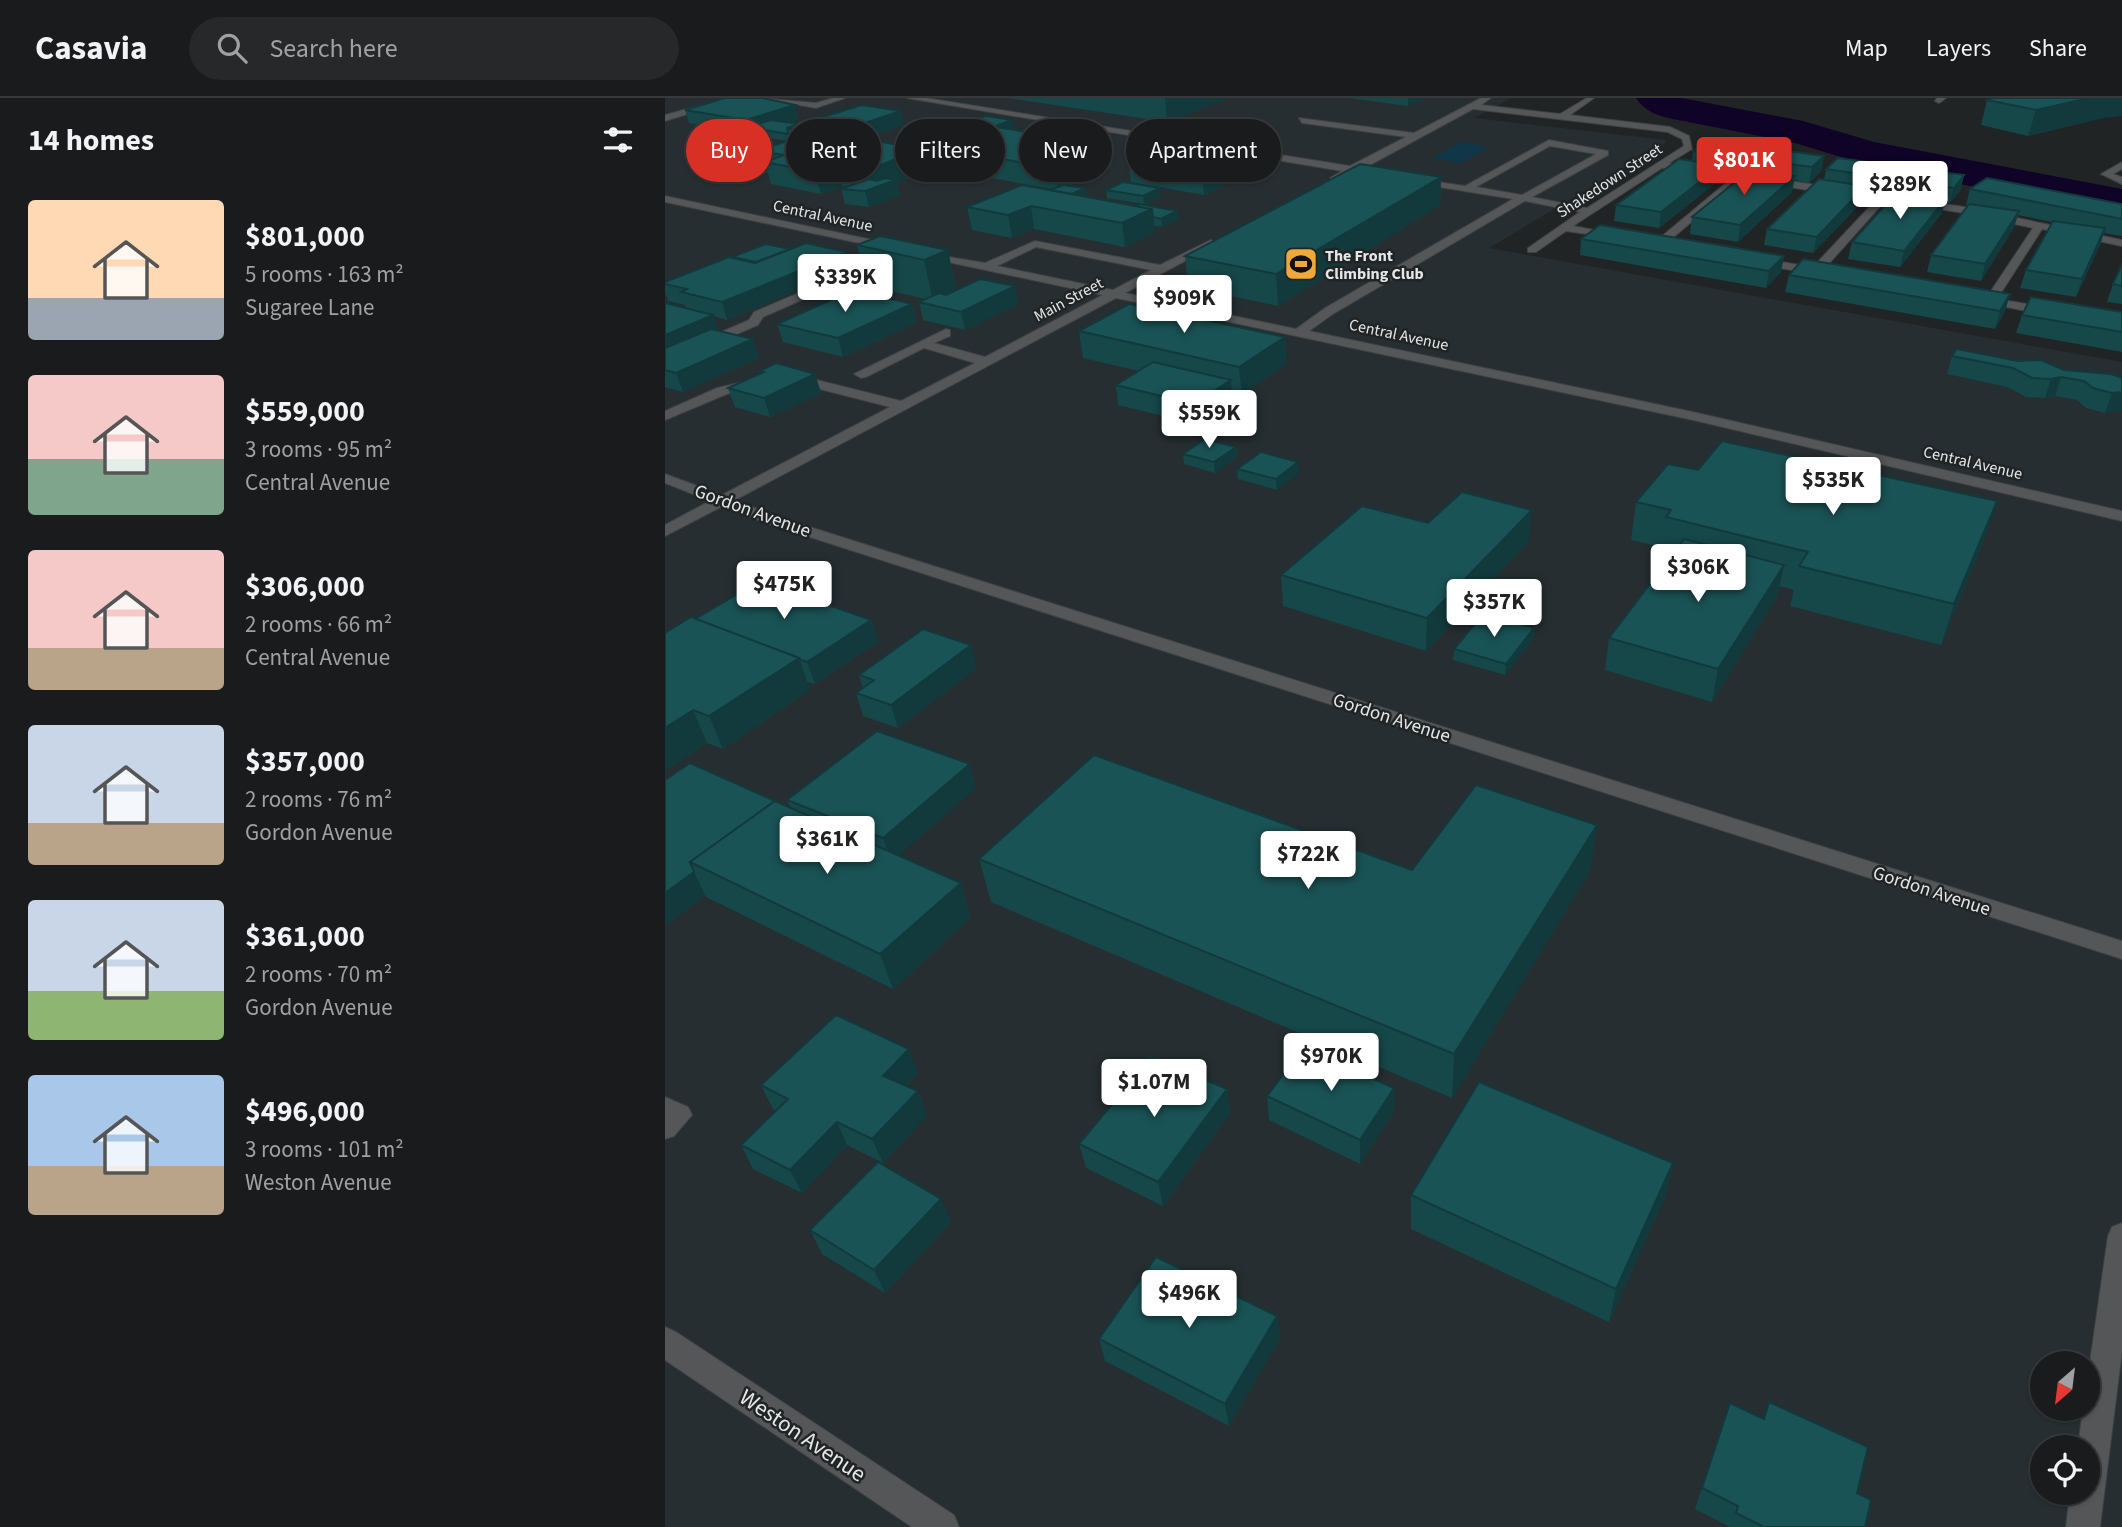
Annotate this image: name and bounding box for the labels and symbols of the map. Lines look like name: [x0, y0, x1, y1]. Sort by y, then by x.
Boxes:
street label: Shakedown Street: [1552, 138, 1667, 223]
pin: $801K: [1695, 138, 1793, 197]
pin: $289K: [1851, 162, 1949, 221]
street label: Central Avenue: [771, 195, 875, 237]
sports icon: The Front Climbing Club: [1282, 245, 1320, 283]
place label: The Front Climbing Club: [1325, 245, 1424, 285]
pin: $339K: [796, 254, 894, 314]
street label: Main Street: [1030, 272, 1108, 327]
pin: $909K: [1135, 275, 1233, 335]
street label: Central Avenue: [1347, 314, 1451, 356]
pin: $559K: [1160, 390, 1258, 450]
street label: Central Avenue: [1921, 441, 2025, 485]
pin: $535K: [1784, 458, 1882, 517]
street label: Gordon Avenue: [691, 478, 814, 545]
pin: $306K: [1649, 545, 1747, 604]
pin: $475K: [735, 561, 833, 621]
pin: $357K: [1445, 580, 1543, 639]
street label: Gordon Avenue: [1329, 687, 1454, 750]
pin: $361K: [778, 816, 876, 876]
pin: $722K: [1259, 832, 1357, 891]
street label: Gordon Avenue: [1869, 860, 1994, 923]
pin: $970K: [1282, 1034, 1380, 1093]
pin: $1.07M: [1097, 1060, 1211, 1119]
pin: $496K: [1140, 1270, 1238, 1330]
north arrow: [2030, 1351, 2100, 1421]
street label: Weston Avenue: [733, 1381, 873, 1490]

